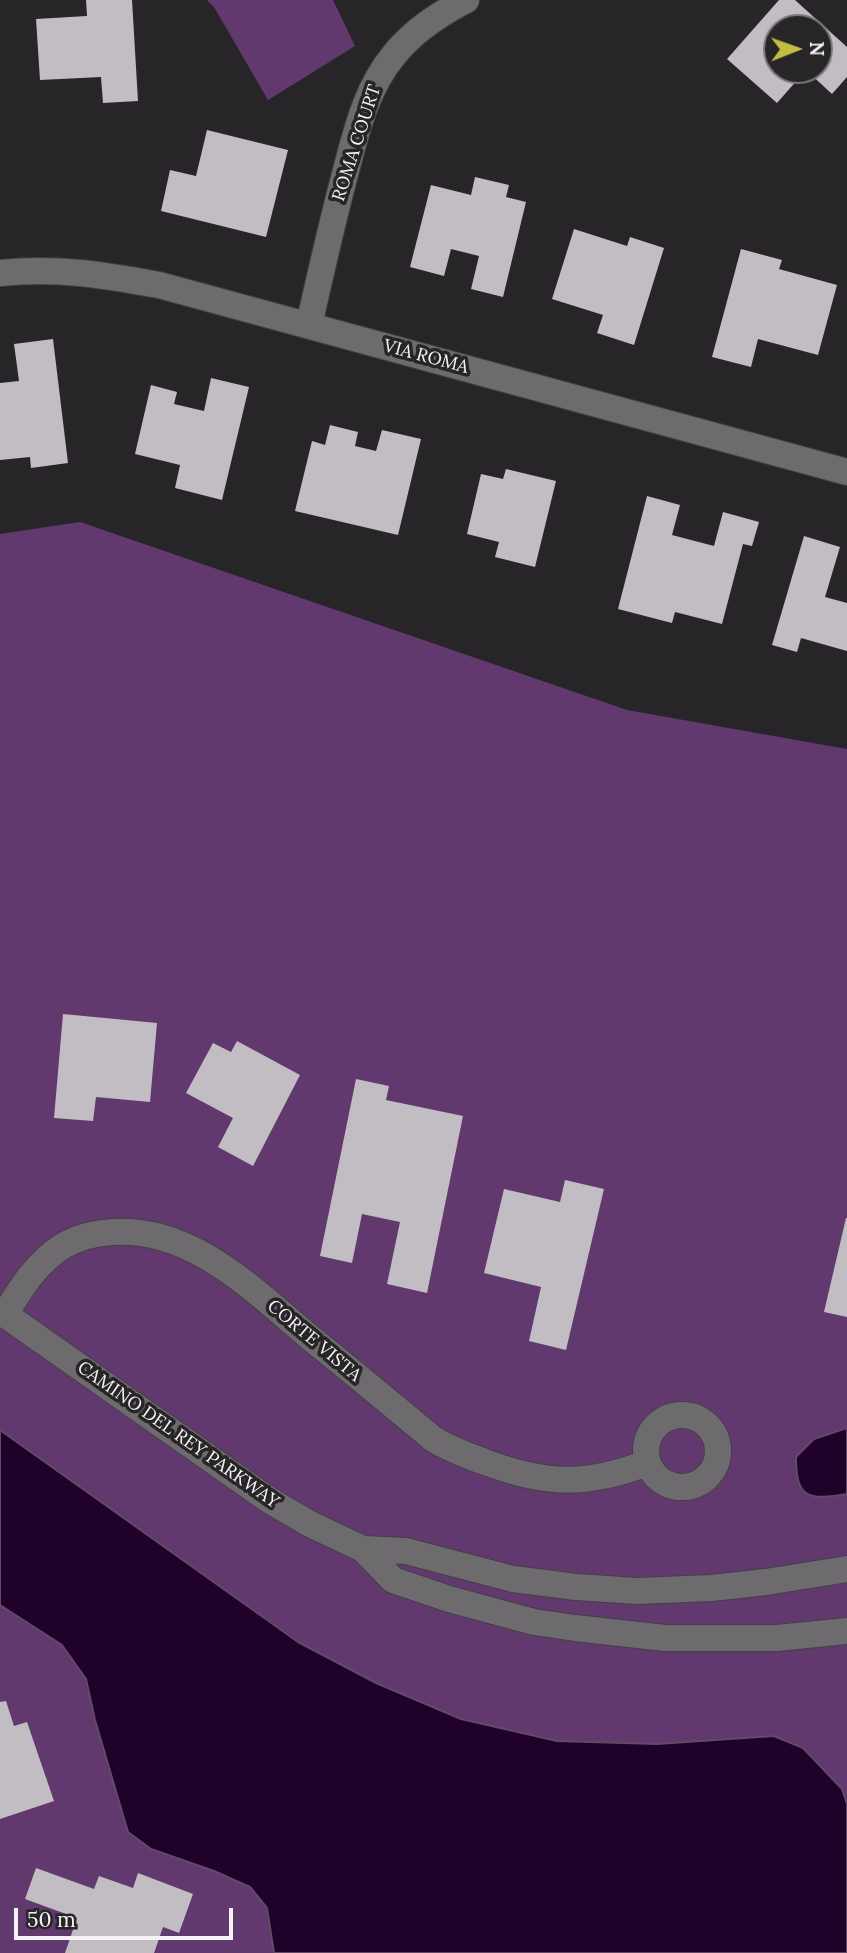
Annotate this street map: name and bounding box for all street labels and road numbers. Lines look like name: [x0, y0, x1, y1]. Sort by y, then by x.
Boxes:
street label: ROMA COURT: [328, 82, 386, 204]
street label: VIA ROMA: [381, 335, 471, 379]
street label: CORTE VISTA: [263, 1296, 365, 1386]
street label: CAMINO DEL REY PARKWAY: [73, 1357, 283, 1513]

